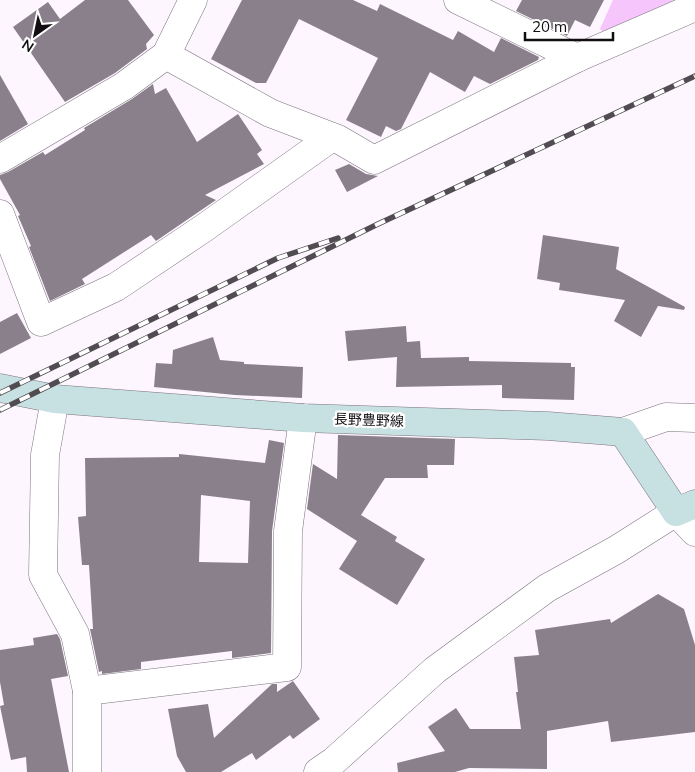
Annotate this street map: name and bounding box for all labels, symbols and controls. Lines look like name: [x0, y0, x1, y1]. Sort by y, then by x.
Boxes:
north arrow: [10, 10, 60, 60]
scale bar: [525, 10, 612, 42]
text: 20 m: [532, 17, 567, 36]
text: N: [19, 35, 37, 56]
street label: 長野豊野線: [334, 410, 404, 430]

